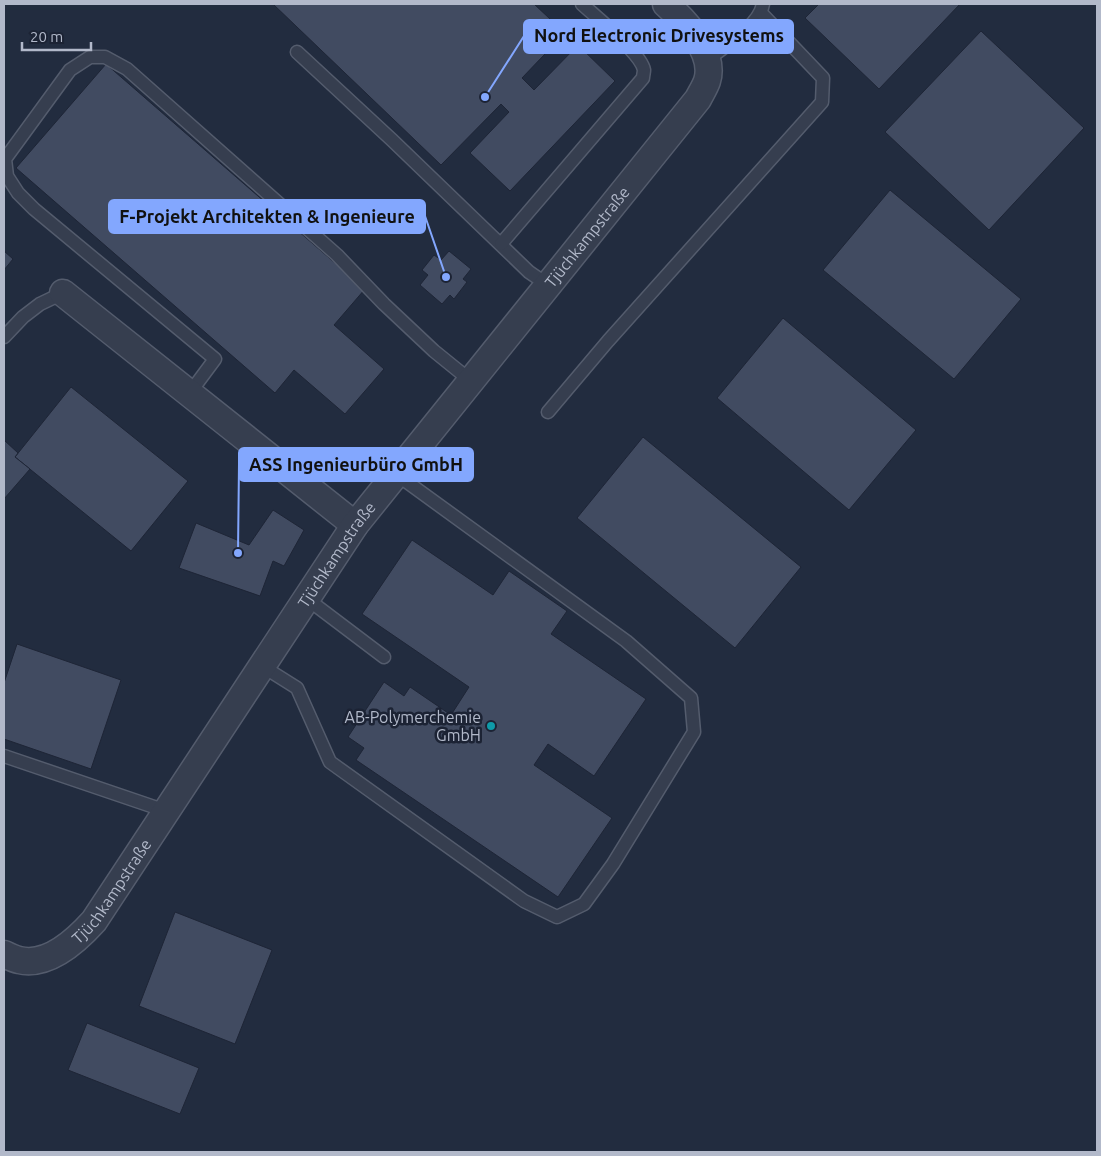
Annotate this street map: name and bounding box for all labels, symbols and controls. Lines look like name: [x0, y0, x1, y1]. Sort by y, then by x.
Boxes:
scale bar: [22, 20, 91, 52]
callout: Nord Electronic Drivesystems: [524, 20, 793, 53]
text: Nord Electronic Drivesystems: [534, 25, 784, 45]
text: 20 m: [30, 28, 63, 45]
street label: Tjüchkampstraße: [541, 183, 633, 291]
callout: F-Projekt Architekten & Ingenieure: [109, 200, 425, 233]
text: F-Projekt Architekten & Ingenieure: [119, 206, 415, 226]
callout: ASS Ingenieurbüro GmbH: [239, 448, 473, 481]
text: ASS Ingenieurbüro GmbH: [249, 454, 463, 474]
street label: Tjüchkampstraße: [294, 498, 379, 611]
place label: AB-Polymerchemie GmbH: [345, 708, 481, 744]
marker: AB-Polymerchemie GmbH: [485, 720, 497, 732]
street label: Tjüchkampstraße: [68, 836, 155, 947]

